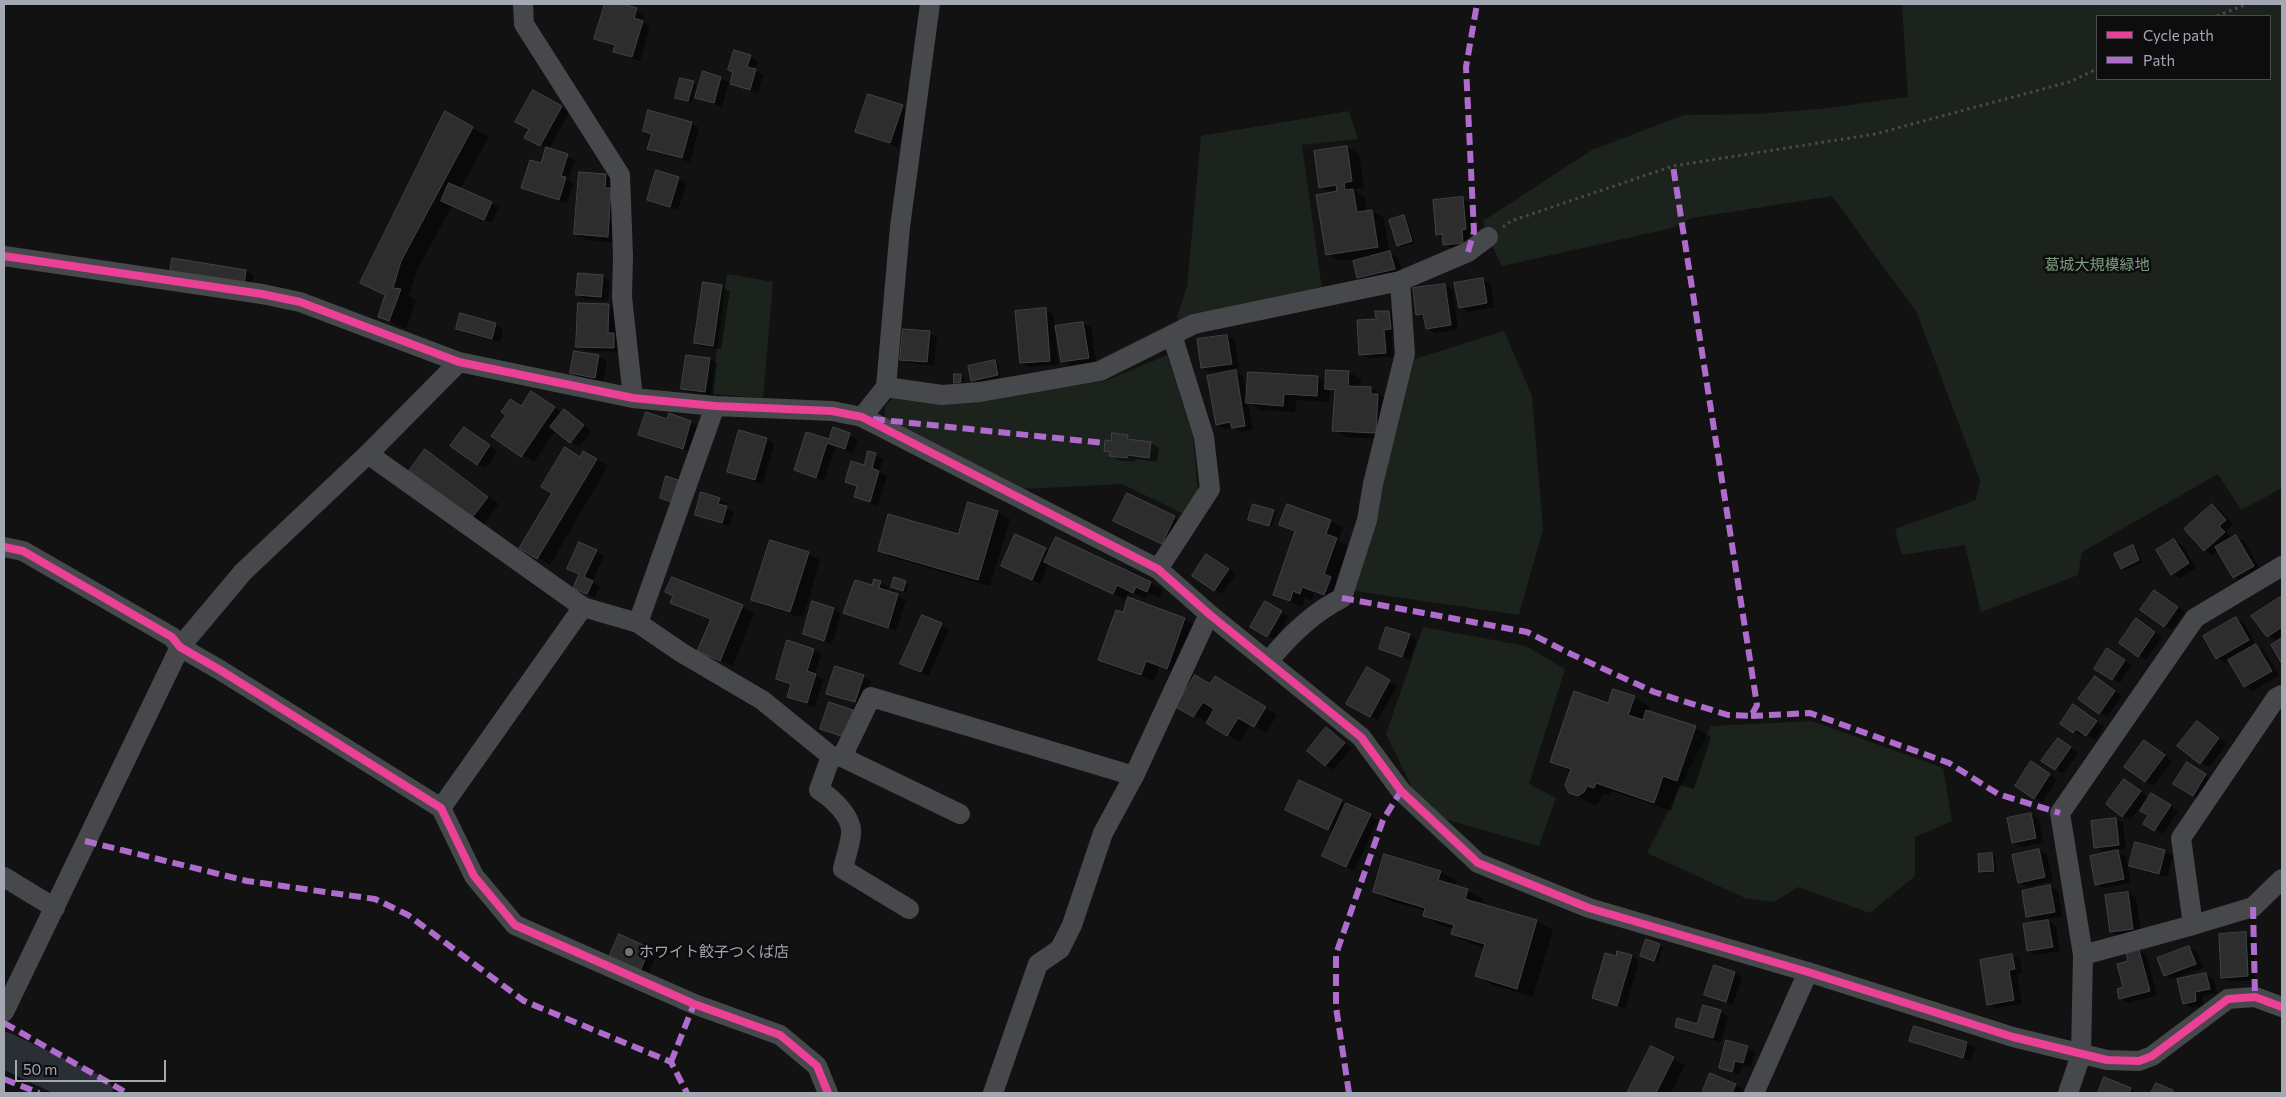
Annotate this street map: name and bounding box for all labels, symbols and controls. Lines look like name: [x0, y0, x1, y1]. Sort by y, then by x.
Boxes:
legend: [2096, 15, 2271, 80]
text: Cycle path: [2143, 26, 2214, 44]
text: Path: [2143, 51, 2175, 69]
park label: 葛城大規模緑地: [2045, 256, 2149, 274]
place label: ホワイト餃子つくば店: [639, 943, 789, 961]
marker: ホワイト餃子つくば店: [623, 946, 635, 958]
scale bar: [18, 1050, 169, 1082]
text: 50 m: [23, 1060, 57, 1078]

